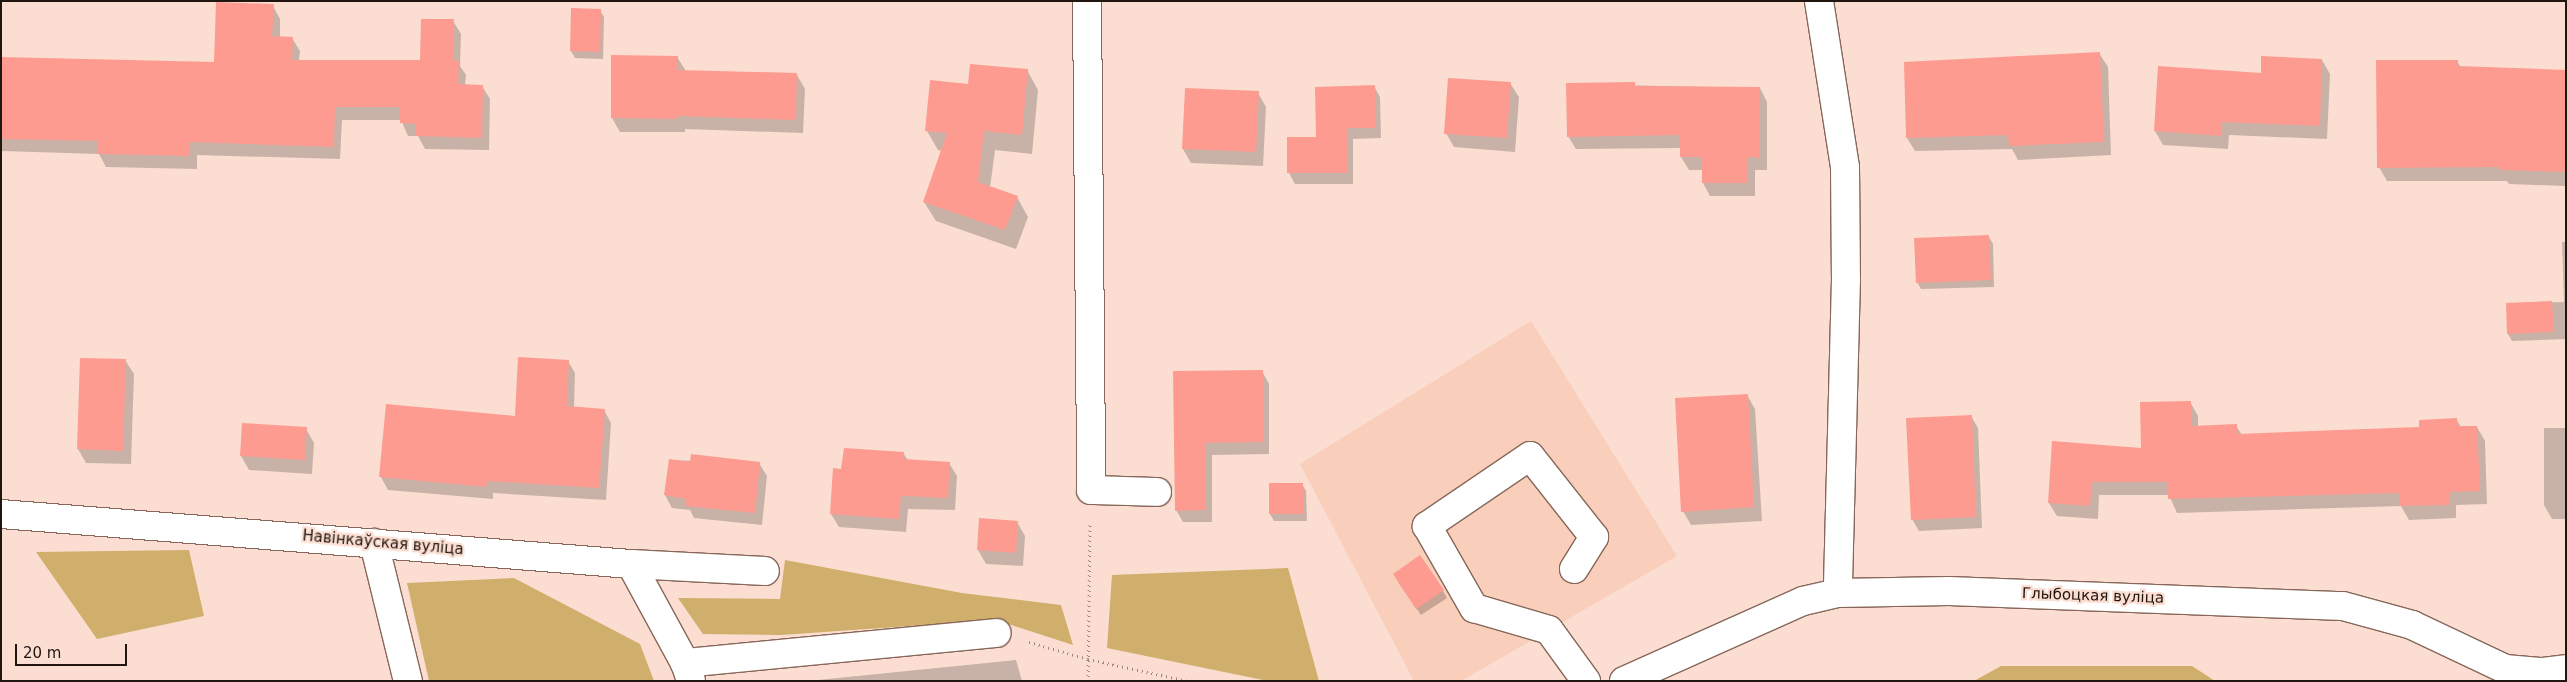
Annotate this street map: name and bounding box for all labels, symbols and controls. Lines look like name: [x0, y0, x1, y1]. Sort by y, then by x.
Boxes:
street label: Навінкаўская вуліца: [302, 527, 464, 559]
street label: Глыбоцкая вуліца: [2022, 585, 2164, 607]
scale bar: [18, 634, 130, 666]
text: 20 m: [23, 644, 61, 662]

